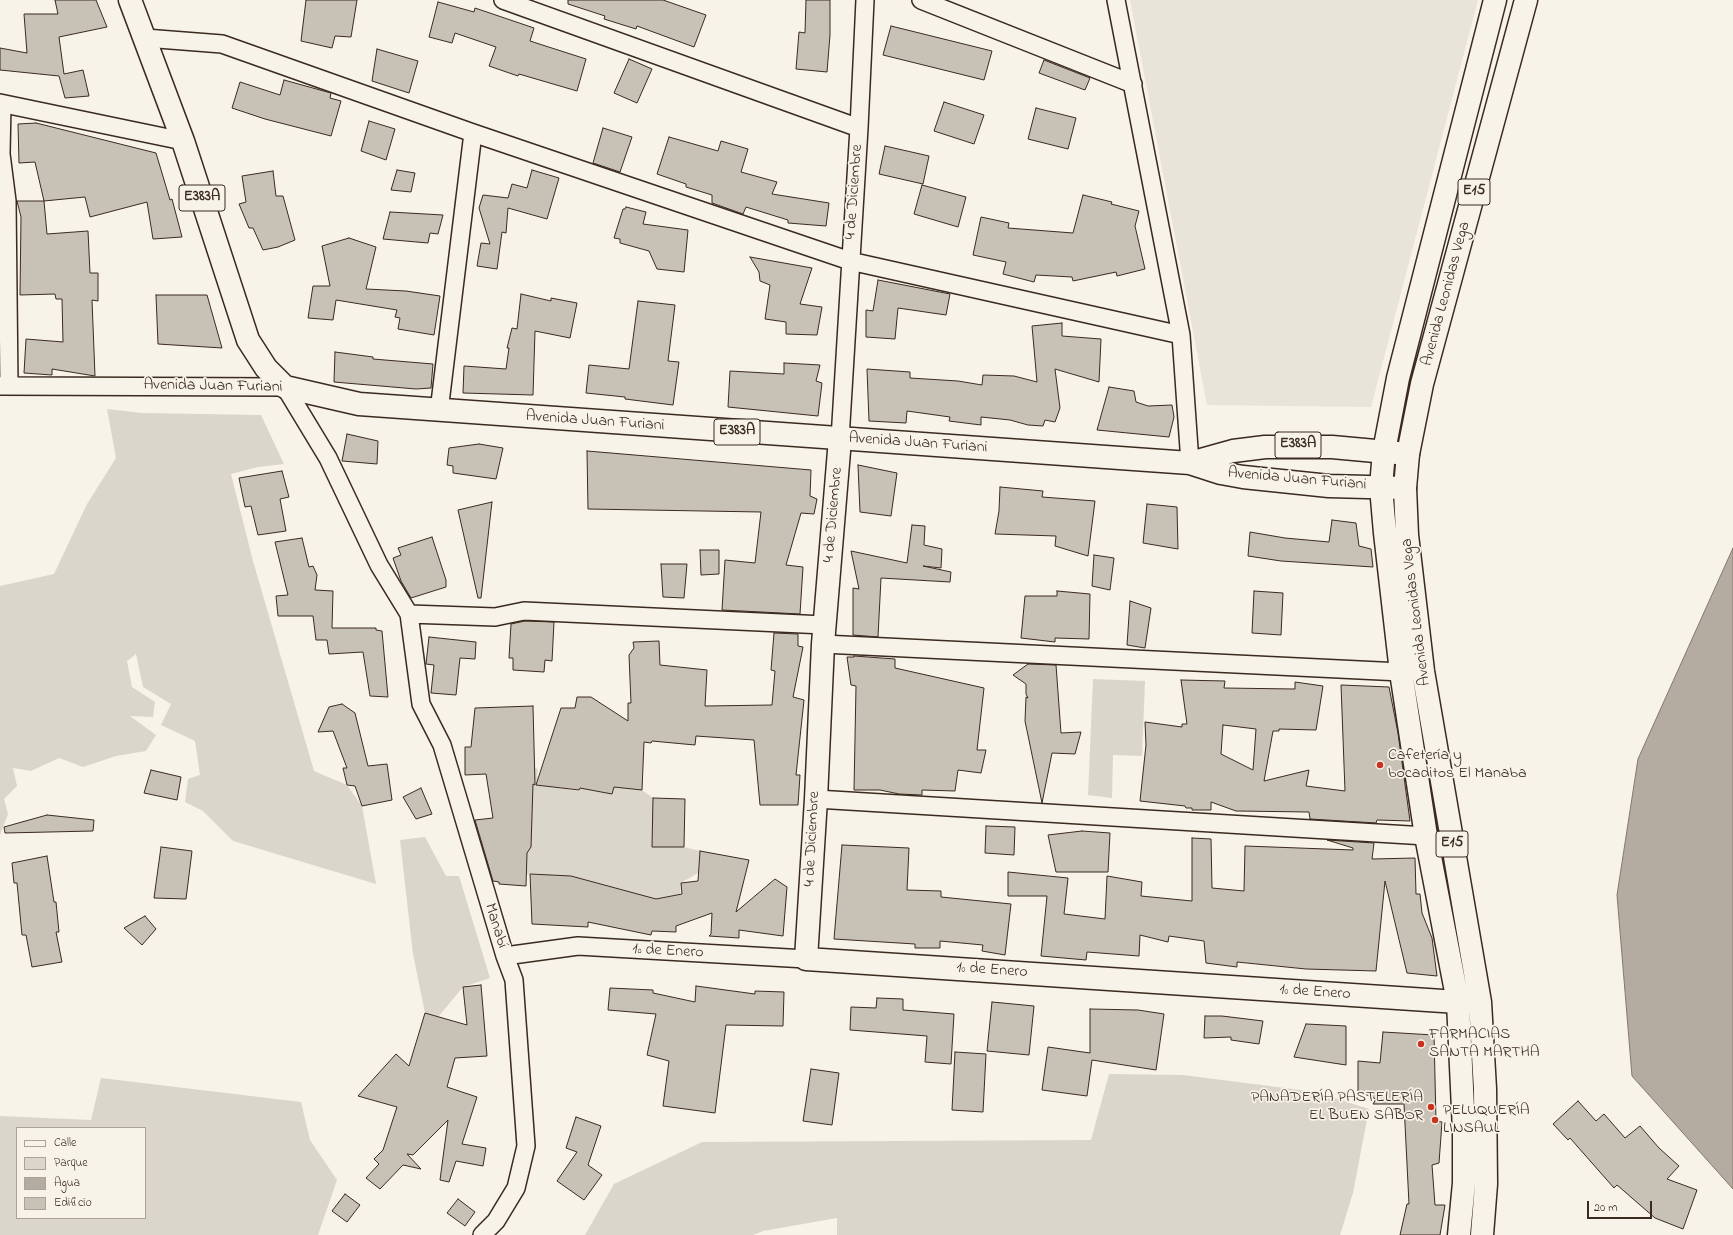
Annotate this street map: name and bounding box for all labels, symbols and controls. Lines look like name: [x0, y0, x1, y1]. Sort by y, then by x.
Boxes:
street label: 4 de Diciembre: [842, 144, 868, 240]
road number: E15: [1458, 179, 1490, 205]
road number: E383A: [179, 185, 225, 211]
street label: Avenida Leonidas Vega: [1419, 220, 1475, 368]
street label: Avenida Juan Furiani: [143, 376, 283, 398]
street label: Avenida Juan Furiani: [525, 408, 665, 436]
road number: E383A: [714, 419, 760, 445]
street label: Avenida Juan Furiani: [848, 430, 988, 458]
road number: E383A: [1275, 432, 1321, 458]
street label: Avenida Juan Furiani: [1227, 464, 1367, 496]
street label: 4 de Diciembre: [820, 467, 848, 563]
street label: Avenida Leonidas Vega: [1398, 537, 1436, 687]
place label: Cafetería y bocaditos El Manaba: [1388, 746, 1527, 784]
marker: Cafetería y bocaditos El Manaba: [1375, 760, 1385, 770]
street label: 4 de Diciembre: [801, 791, 825, 887]
road number: E15: [1436, 831, 1468, 857]
street label: Manabí: [479, 901, 511, 951]
street label: 1º de Enero: [632, 941, 704, 963]
street label: 1º de Enero: [956, 959, 1028, 983]
street label: 1º de Enero: [1279, 981, 1351, 1005]
place label: FARMACIAS SANTA MARTHA: [1429, 1025, 1540, 1063]
marker: FARMACIAS SANTA MARTHA: [1416, 1039, 1426, 1049]
place label: PANADERÍA PASTELERÍA EL BUEN SABOR: [1251, 1088, 1423, 1126]
place label: PELUQUERÍA LINSAUL: [1443, 1101, 1530, 1139]
marker: PANADERÍA PASTELERÍA EL BUEN SABOR: [1426, 1102, 1436, 1112]
marker: PELUQUERÍA LINSAUL: [1430, 1115, 1440, 1125]
legend: [16, 1127, 146, 1219]
text: Calle: [54, 1134, 76, 1152]
text: Parque: [54, 1154, 88, 1172]
text: Agua: [54, 1174, 80, 1192]
scale bar: [1589, 1193, 1654, 1219]
text: Edificio: [54, 1194, 92, 1212]
text: 20 m: [1594, 1199, 1617, 1217]

